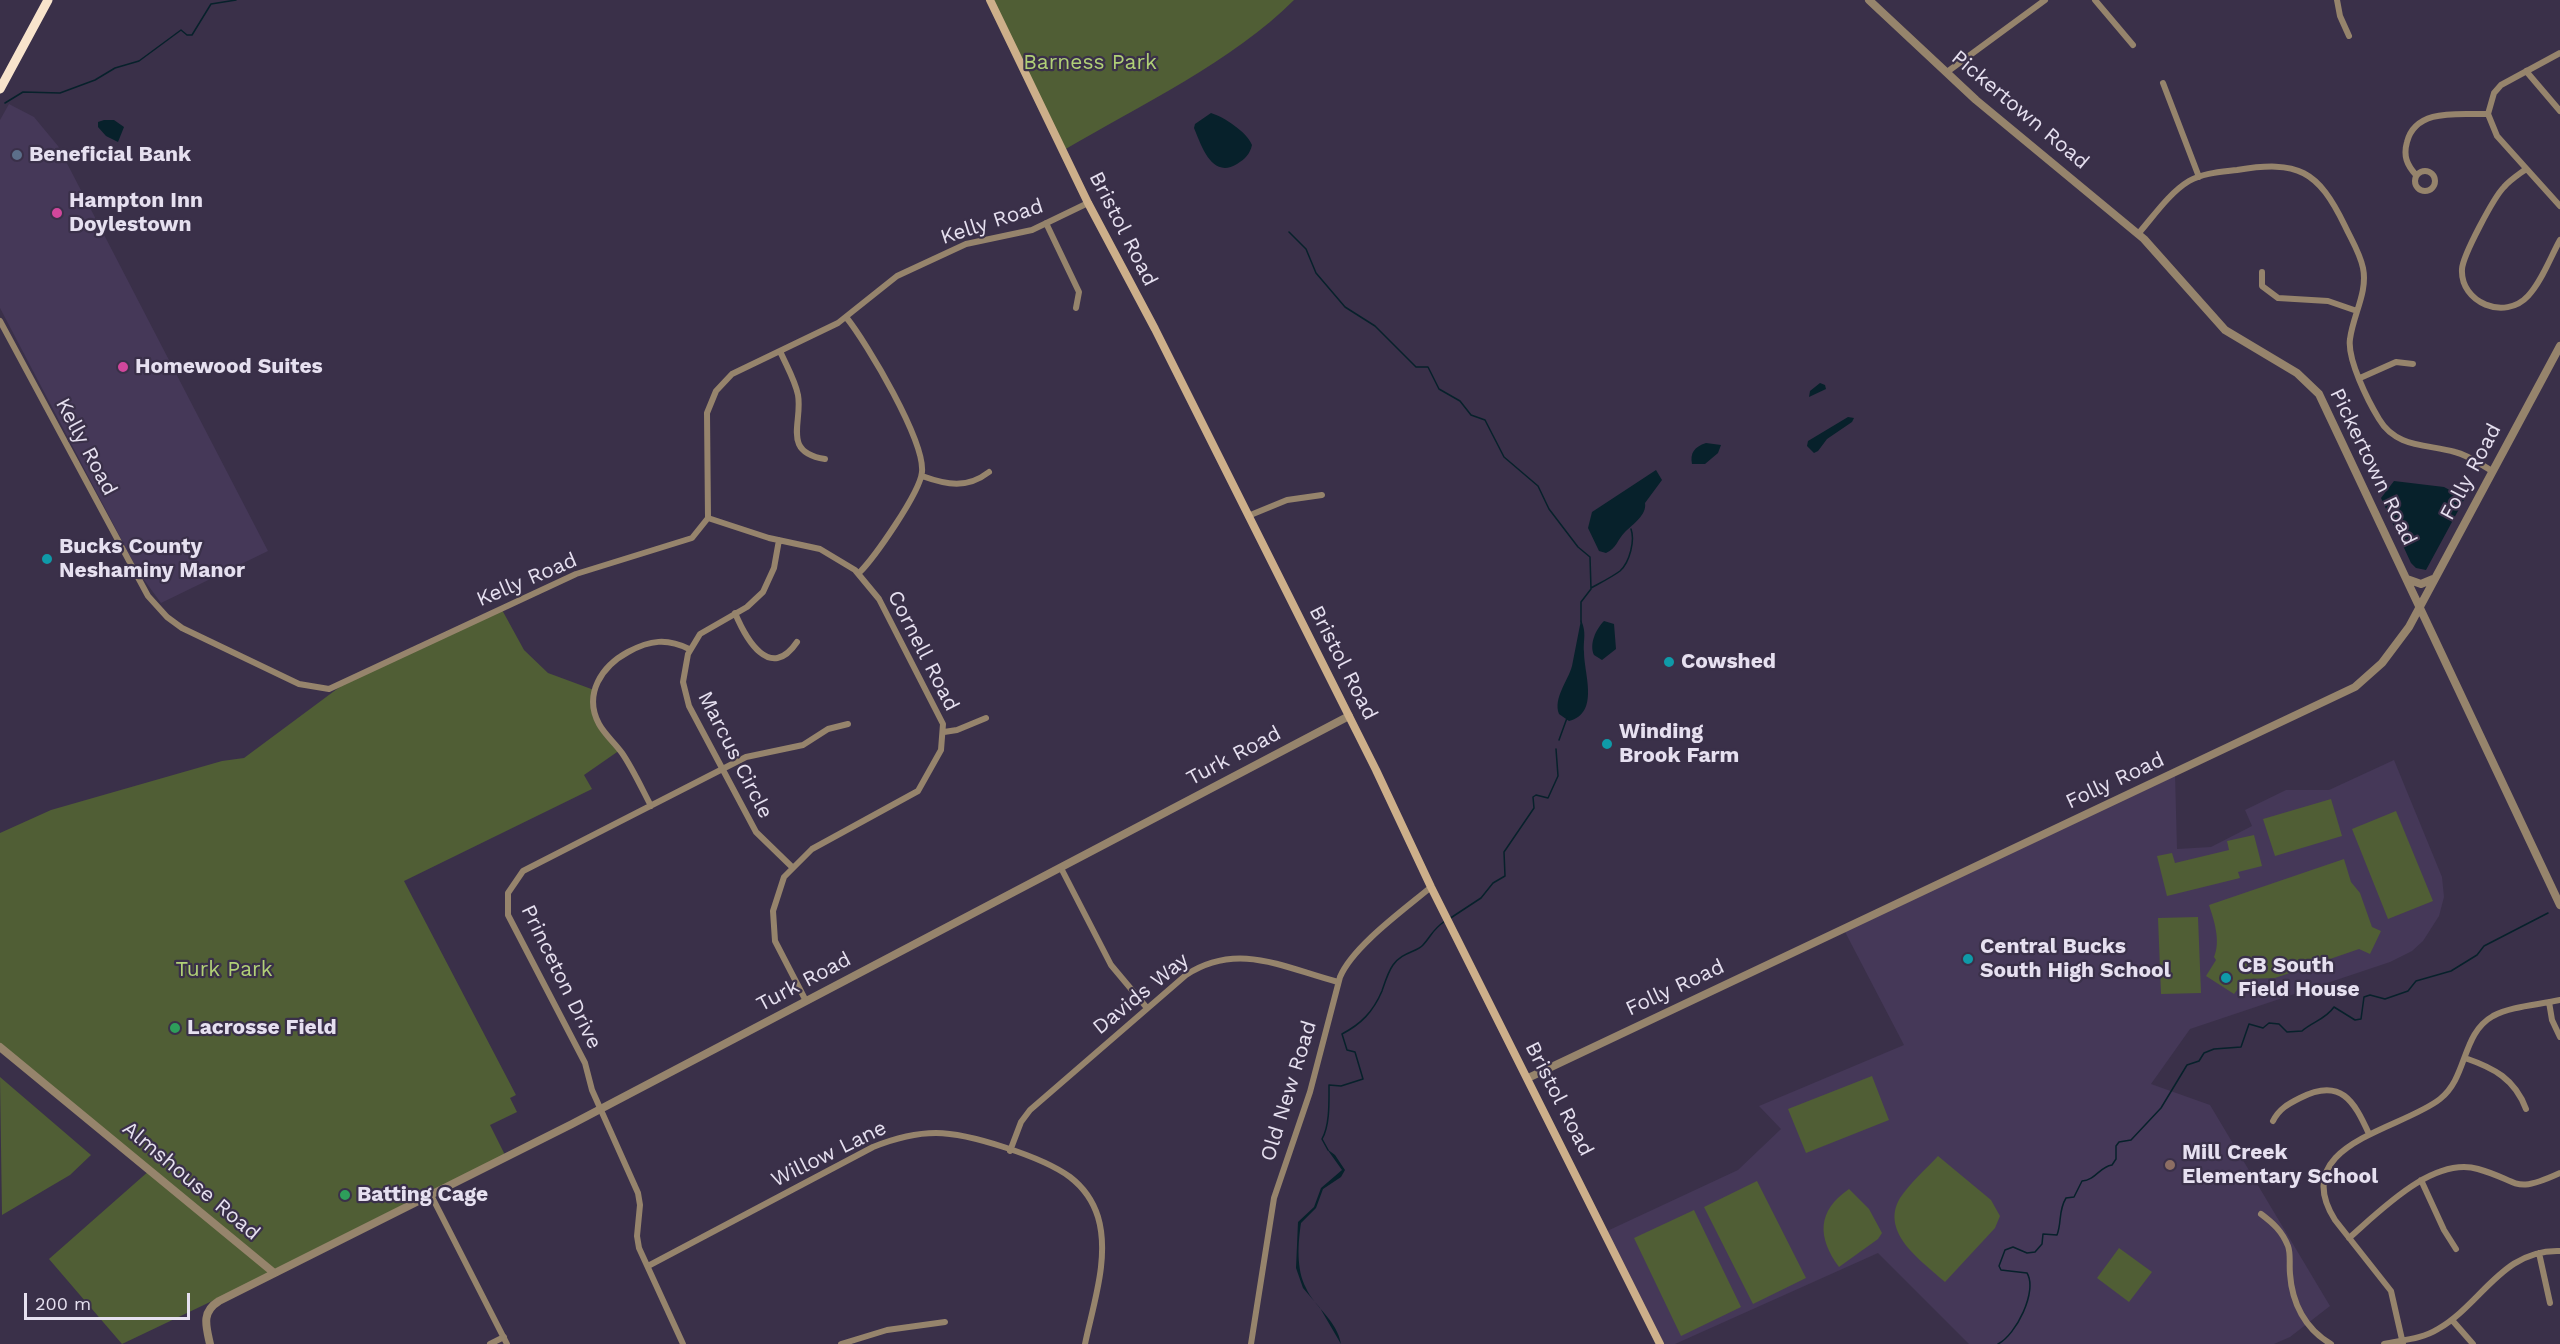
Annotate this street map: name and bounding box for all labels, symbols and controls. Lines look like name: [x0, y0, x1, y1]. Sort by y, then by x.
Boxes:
street label: Pickertown Road: [1946, 45, 2094, 175]
park label: Barness Park: [1023, 50, 1157, 76]
place label: Beneficial Bank: [29, 142, 191, 168]
marker: Beneficial Bank: [10, 148, 24, 162]
street label: Bristol Road: [1083, 168, 1163, 290]
place label: Hampton Inn Doylestown: [69, 188, 203, 238]
street label: Kelly Road: [937, 194, 1047, 250]
marker: Hampton Inn Doylestown: [50, 206, 64, 220]
place label: Homewood Suites: [135, 354, 323, 380]
marker: Homewood Suites: [116, 360, 130, 374]
street label: Pickertown Road: [2324, 384, 2422, 550]
street label: Kelly Road: [50, 394, 122, 500]
street label: Folly Road: [2435, 419, 2507, 525]
place label: Bucks County Neshaminy Manor: [59, 534, 245, 584]
street label: Kelly Road: [473, 548, 581, 612]
marker: Bucks County Neshaminy Manor: [40, 552, 54, 566]
street label: Cornell Road: [882, 586, 964, 716]
street label: Bristol Road: [1303, 602, 1383, 724]
place label: Cowshed: [1681, 649, 1776, 675]
marker: Cowshed: [1662, 655, 1676, 669]
street label: Marcus Circle: [692, 687, 778, 823]
place label: Winding Brook Farm: [1619, 719, 1739, 769]
street label: Turk Road: [1183, 721, 1285, 791]
marker: Winding Brook Farm: [1600, 737, 1614, 751]
street label: Folly Road: [2062, 747, 2168, 815]
street label: Princeton Drive: [515, 901, 607, 1053]
place label: Central Bucks South High School: [1980, 934, 2171, 984]
street label: Turk Road: [753, 947, 855, 1017]
street label: Davids Way: [1088, 948, 1194, 1040]
marker: Central Bucks South High School: [1961, 952, 1975, 966]
place label: CB South Field House: [2238, 953, 2360, 1003]
street label: Folly Road: [1622, 954, 1728, 1022]
park label: Turk Park: [175, 957, 273, 983]
marker: CB South Field House: [2219, 971, 2233, 985]
place label: Lacrosse Field: [187, 1015, 337, 1041]
street label: Old New Road: [1256, 1018, 1322, 1164]
marker: Lacrosse Field: [168, 1021, 182, 1035]
street label: Bristol Road: [1519, 1038, 1599, 1160]
street label: Willow Lane: [767, 1115, 891, 1193]
street label: Almshouse Road: [117, 1116, 265, 1246]
place label: Mill Creek Elementary School: [2182, 1140, 2378, 1190]
marker: Mill Creek Elementary School: [2163, 1158, 2177, 1172]
place label: Batting Cage: [357, 1182, 488, 1208]
marker: Batting Cage: [338, 1188, 352, 1202]
scale bar: [27, 1281, 194, 1319]
text: 200 m: [35, 1293, 91, 1314]

